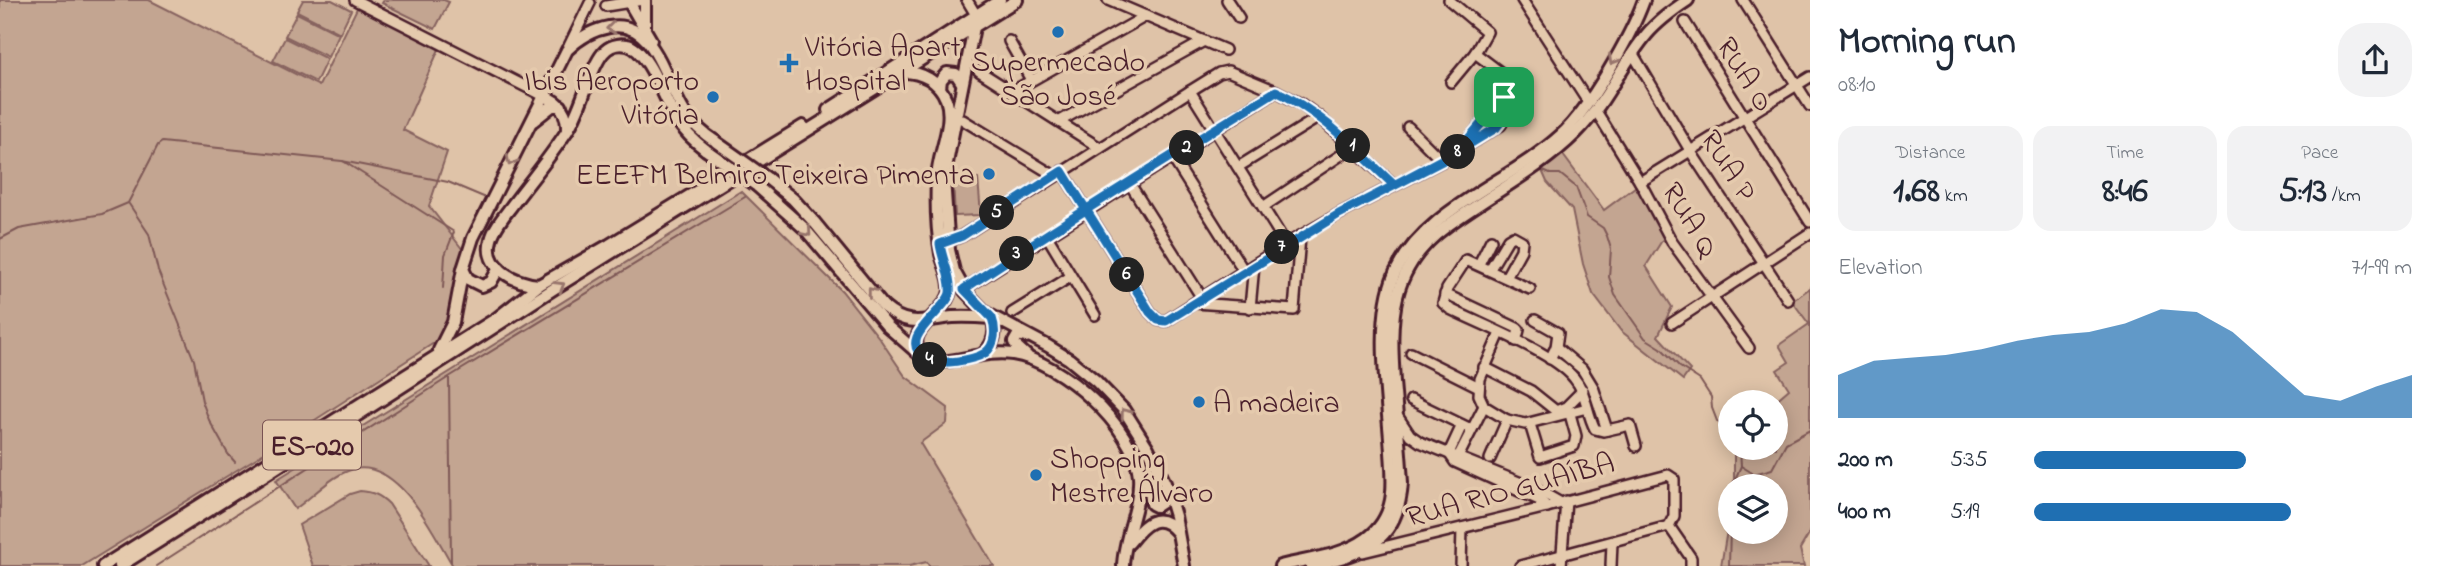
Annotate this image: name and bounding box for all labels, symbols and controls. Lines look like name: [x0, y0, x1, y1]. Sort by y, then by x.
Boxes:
text: Morning run: [1838, 15, 2016, 71]
one-way arrow: [605, 20, 617, 35]
button: share: [2338, 23, 2412, 97]
marker: Supermecado São José: [1050, 24, 1066, 40]
place label: Vitória Apart Hospital: [804, 27, 960, 105]
street label: RUA O: [1703, 29, 1784, 122]
place label: Supermecado São José: [971, 42, 1145, 120]
marker: Vitória Apart Hospital: [779, 53, 799, 73]
one-way arrow: [1608, 53, 1621, 66]
place label: Ibis Aeroporto Vitória: [524, 61, 699, 139]
pin: [1474, 67, 1534, 127]
text: 08:10: [1838, 69, 1876, 102]
icon: arrive: [1485, 78, 1523, 116]
marker: Ibis Aeroporto Vitória: [705, 89, 721, 105]
street label: RUA P: [1687, 122, 1766, 211]
pin: 1: [1336, 128, 1370, 164]
pin: 2: [1170, 130, 1204, 166]
text: 1: [1349, 132, 1356, 159]
text: 2: [1182, 134, 1191, 161]
pin: 8: [1440, 134, 1476, 170]
text: 8: [1454, 138, 1461, 165]
text: Distance: [1895, 140, 1965, 167]
text: Time: [2106, 140, 2144, 167]
text: Pace: [2301, 140, 2338, 167]
one-way arrow: [506, 154, 520, 166]
place label: EEEFM Belmiro Teixeira Pimenta: [575, 155, 975, 199]
marker: EEEFM Belmiro Teixeira Pimenta: [981, 166, 997, 182]
text: 1.68: [1893, 167, 1940, 218]
text: 8:46: [2102, 167, 2148, 218]
text: 5:13: [2279, 167, 2327, 218]
street label: RUA Q: [1649, 175, 1728, 267]
text: km: [1940, 183, 1968, 210]
text: /km: [2327, 183, 2361, 210]
pin: 5: [979, 196, 1014, 230]
text: 5: [991, 199, 1002, 226]
one-way arrow: [799, 224, 811, 237]
pin: 7: [1264, 230, 1300, 264]
text: 7: [1278, 233, 1285, 260]
pin: 3: [1000, 236, 1034, 272]
text: 3: [1013, 240, 1020, 267]
text: Elevation: [1838, 252, 1923, 285]
text: 71–99 m: [2351, 252, 2412, 285]
pin: 6: [1110, 258, 1144, 292]
text: 6: [1122, 261, 1131, 288]
one-way arrow: [553, 281, 566, 294]
one-way arrow: [867, 287, 880, 299]
pin: 4: [912, 342, 948, 378]
text: 4: [926, 346, 933, 373]
place label: A madeira: [1213, 383, 1340, 427]
map controls: [1718, 390, 1788, 544]
button: locate: [1718, 390, 1788, 460]
marker: A madeira: [1191, 394, 1207, 410]
one-way arrow: [1120, 408, 1133, 421]
road number: ES-020: [263, 420, 361, 470]
place label: Shopping Mestre Álvaro: [1050, 439, 1213, 517]
street label: RUA RIO GUAÍBA: [1402, 443, 1620, 541]
text: 200 m: [1838, 444, 1893, 477]
text: 5:35: [1950, 444, 1988, 477]
marker: Shopping Mestre Álvaro: [1028, 467, 1044, 483]
button: layers: [1718, 474, 1788, 544]
text: 400 m: [1838, 496, 1891, 529]
text: 5:19: [1950, 496, 1979, 529]

